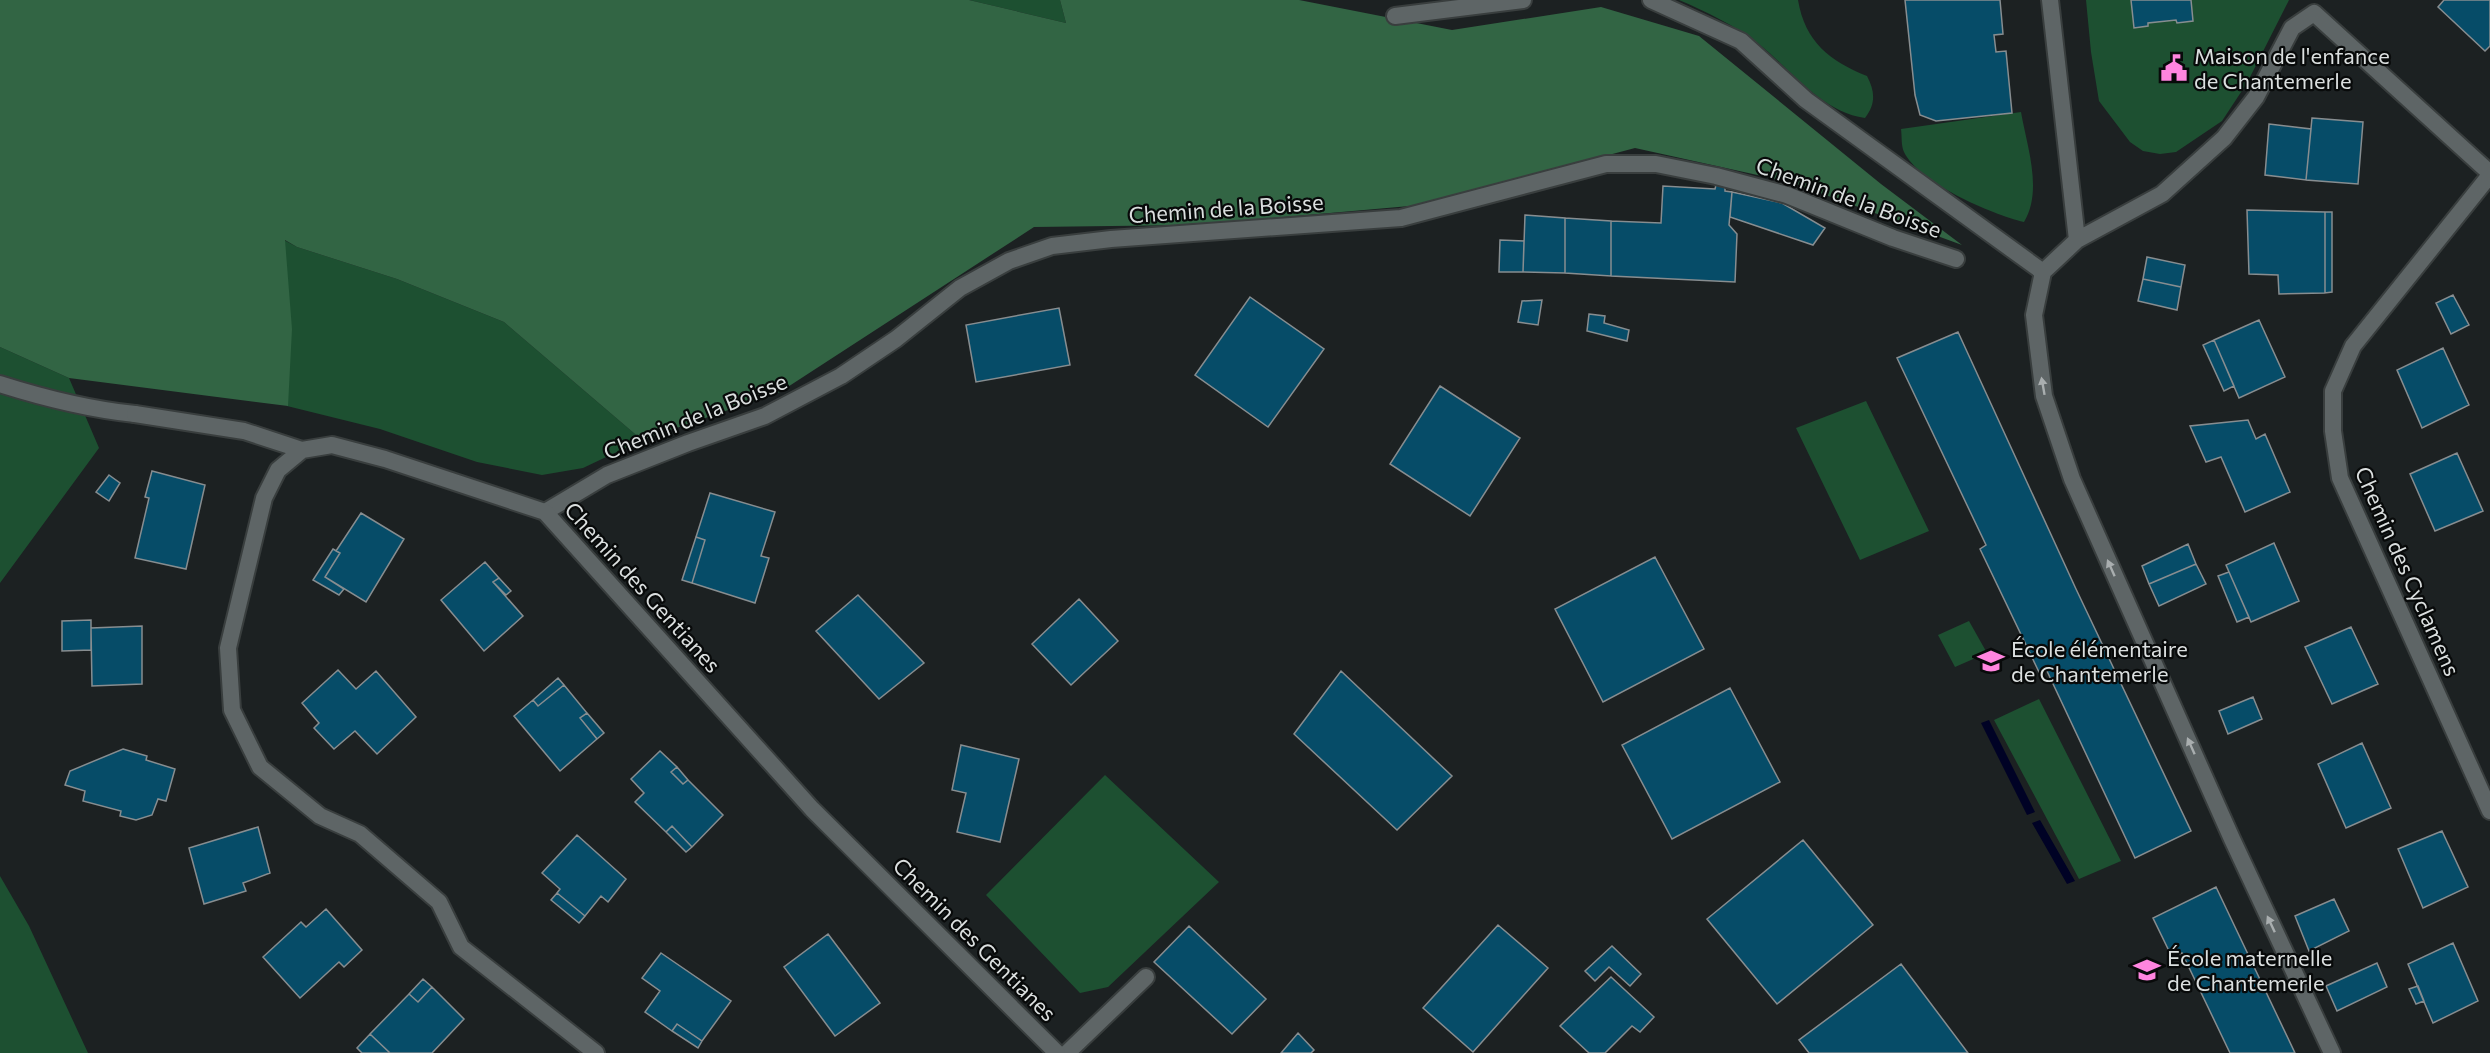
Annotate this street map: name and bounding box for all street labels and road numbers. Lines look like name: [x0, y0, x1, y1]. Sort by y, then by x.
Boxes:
street label: Chemin de la Boisse: [1753, 151, 1945, 243]
street label: Chemin de la Boisse: [1128, 188, 1324, 228]
street label: Chemin de la Boisse: [599, 367, 791, 465]
street label: Chemin des Cyclamens: [2350, 462, 2466, 680]
street label: Chemin des Gentianes: [559, 496, 727, 678]
street label: Chemin des Gentianes: [888, 852, 1062, 1026]

